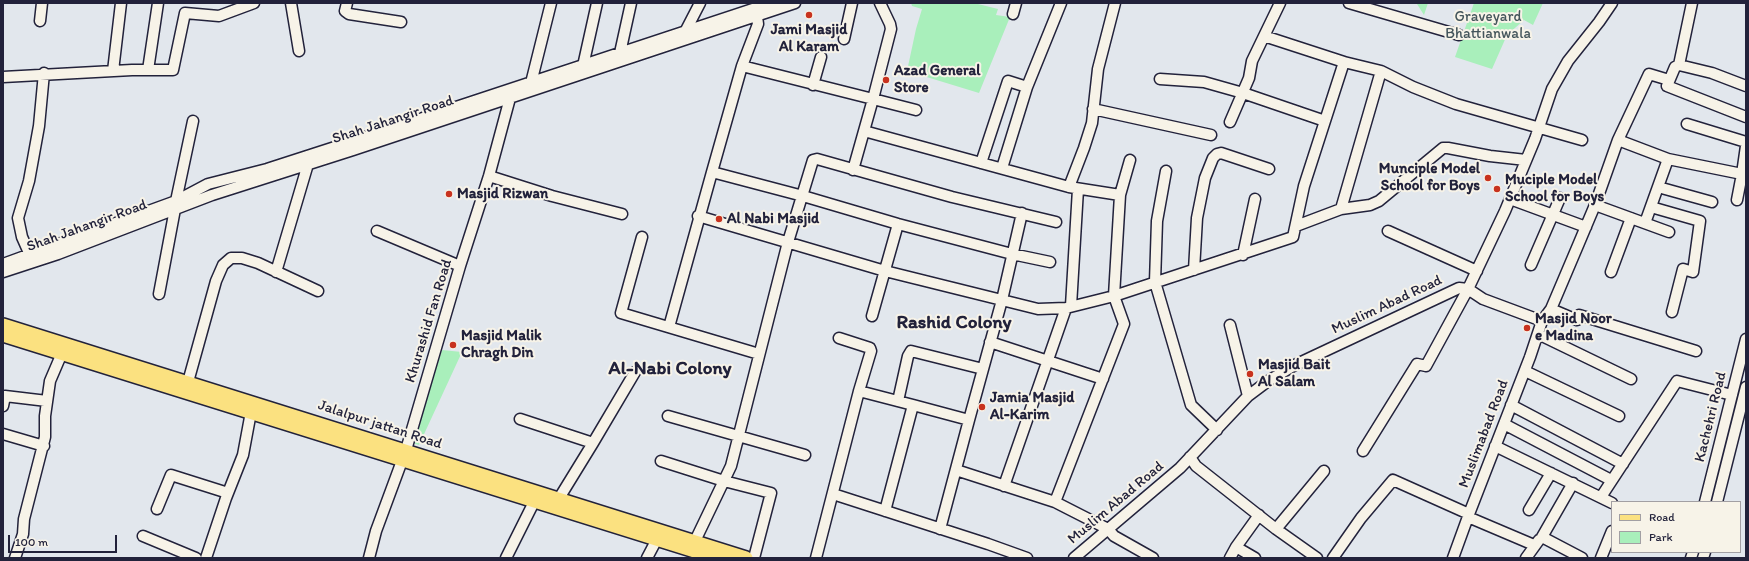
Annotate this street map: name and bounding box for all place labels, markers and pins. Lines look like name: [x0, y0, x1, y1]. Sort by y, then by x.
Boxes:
marker: Jami Masjid Al Karam: [804, 10, 814, 20]
place label: Jami Masjid Al Karam: [771, 21, 847, 56]
place label: Azad General Store: [894, 62, 981, 97]
marker: Azad General Store: [881, 75, 891, 85]
place label: Munciple Model School for Boys: [1379, 160, 1480, 195]
place label: Muciple Model School for Boys: [1505, 171, 1604, 206]
marker: Munciple Model School for Boys: [1483, 173, 1493, 183]
marker: Muciple Model School for Boys: [1492, 184, 1502, 194]
place label: Masjid Rizwan: [457, 185, 548, 203]
marker: Masjid Rizwan: [444, 189, 454, 199]
place label: Al Nabi Masjid: [727, 210, 819, 228]
marker: Al Nabi Masjid: [714, 214, 724, 224]
place label: Masjid Noor e Madina: [1535, 310, 1612, 345]
marker: Masjid Noor e Madina: [1522, 323, 1532, 333]
place label: Masjid Malik Chragh Din: [461, 327, 542, 362]
marker: Masjid Malik Chragh Din: [448, 340, 458, 350]
place label: Masjid Bait Al Salam: [1258, 356, 1330, 391]
marker: Masjid Bait Al Salam: [1245, 369, 1255, 379]
place label: Jamia Masjid Al-Karim: [990, 389, 1074, 424]
marker: Jamia Masjid Al-Karim: [977, 402, 987, 412]

